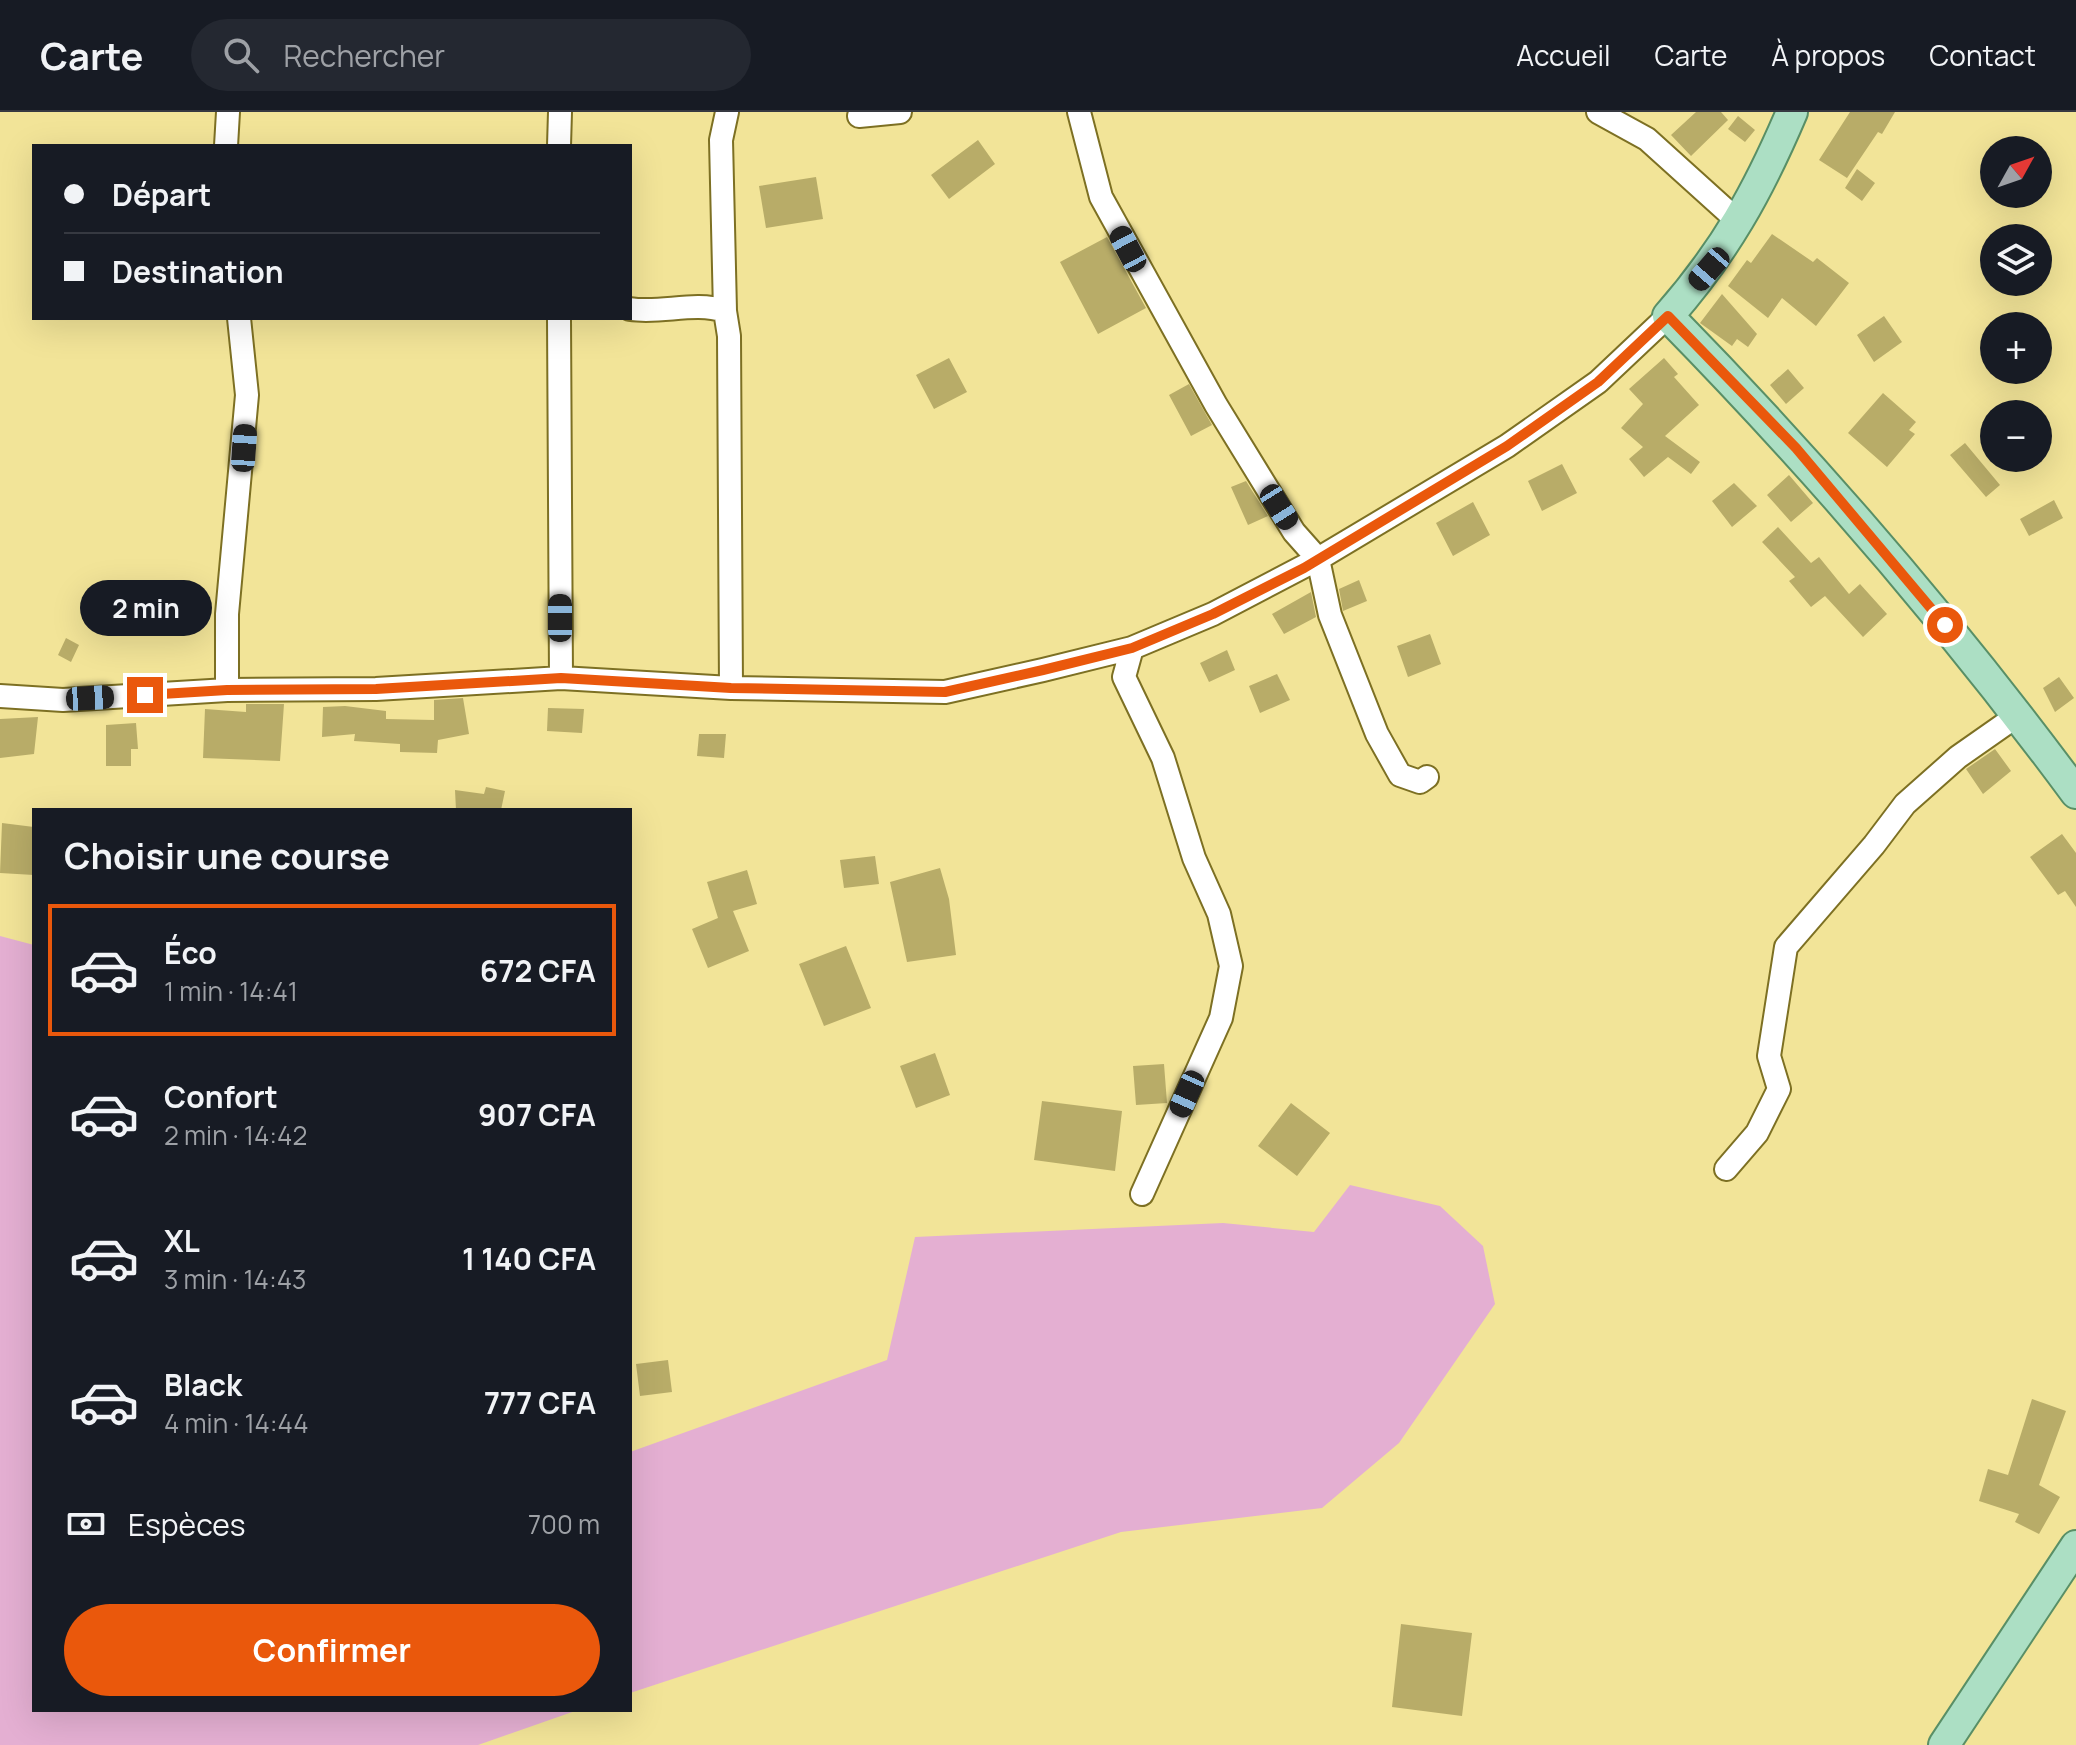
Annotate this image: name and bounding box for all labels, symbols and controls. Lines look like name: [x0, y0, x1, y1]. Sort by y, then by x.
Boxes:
search box: [191, 19, 751, 91]
text: Carte: [40, 29, 143, 81]
icon: search: [219, 33, 263, 77]
text: Rechercher: [283, 35, 445, 76]
text: Accueil: [1516, 36, 1611, 74]
text: Carte: [1655, 36, 1727, 74]
text: À propos: [1771, 36, 1885, 74]
text: Contact: [1929, 36, 2036, 74]
north arrow: [1980, 136, 2052, 208]
map controls: [1980, 136, 2052, 472]
text: Départ: [112, 174, 211, 215]
car: [1106, 222, 1150, 276]
button: layers: [1980, 224, 2052, 296]
car: [1684, 243, 1734, 295]
text: Destination: [112, 251, 283, 292]
button: +: [1980, 312, 2052, 384]
button: −: [1980, 400, 2052, 472]
car: [230, 423, 258, 473]
car: [1256, 480, 1302, 534]
callout: 2 min: [79, 579, 211, 635]
text: 2 min: [112, 590, 180, 626]
car: [548, 594, 572, 642]
route start: [1927, 607, 1963, 643]
route end: [127, 677, 163, 713]
car: [65, 685, 115, 711]
text: Choisir une course: [64, 831, 390, 880]
text: Éco: [164, 932, 217, 973]
icon: car: [68, 934, 140, 1006]
text: 672 CFA: [480, 950, 596, 991]
text: 1 min · 14:41: [164, 973, 298, 1009]
car: [1166, 1067, 1208, 1121]
text: Confort: [164, 1076, 278, 1117]
icon: car: [68, 1078, 140, 1150]
text: 907 CFA: [478, 1094, 596, 1135]
text: 2 min · 14:42: [164, 1117, 307, 1153]
text: XL: [164, 1220, 200, 1261]
icon: car: [68, 1222, 140, 1294]
text: 1 140 CFA: [462, 1238, 596, 1279]
text: 3 min · 14:43: [164, 1261, 306, 1297]
text: Black: [164, 1364, 242, 1405]
icon: car: [68, 1366, 140, 1438]
text: 777 CFA: [484, 1382, 596, 1423]
text: 4 min · 14:44: [164, 1405, 309, 1441]
icon: cash: [64, 1502, 108, 1546]
text: Espèces: [128, 1504, 246, 1545]
text: 700 m: [528, 1506, 600, 1542]
button: Confirmer: [64, 1604, 600, 1696]

